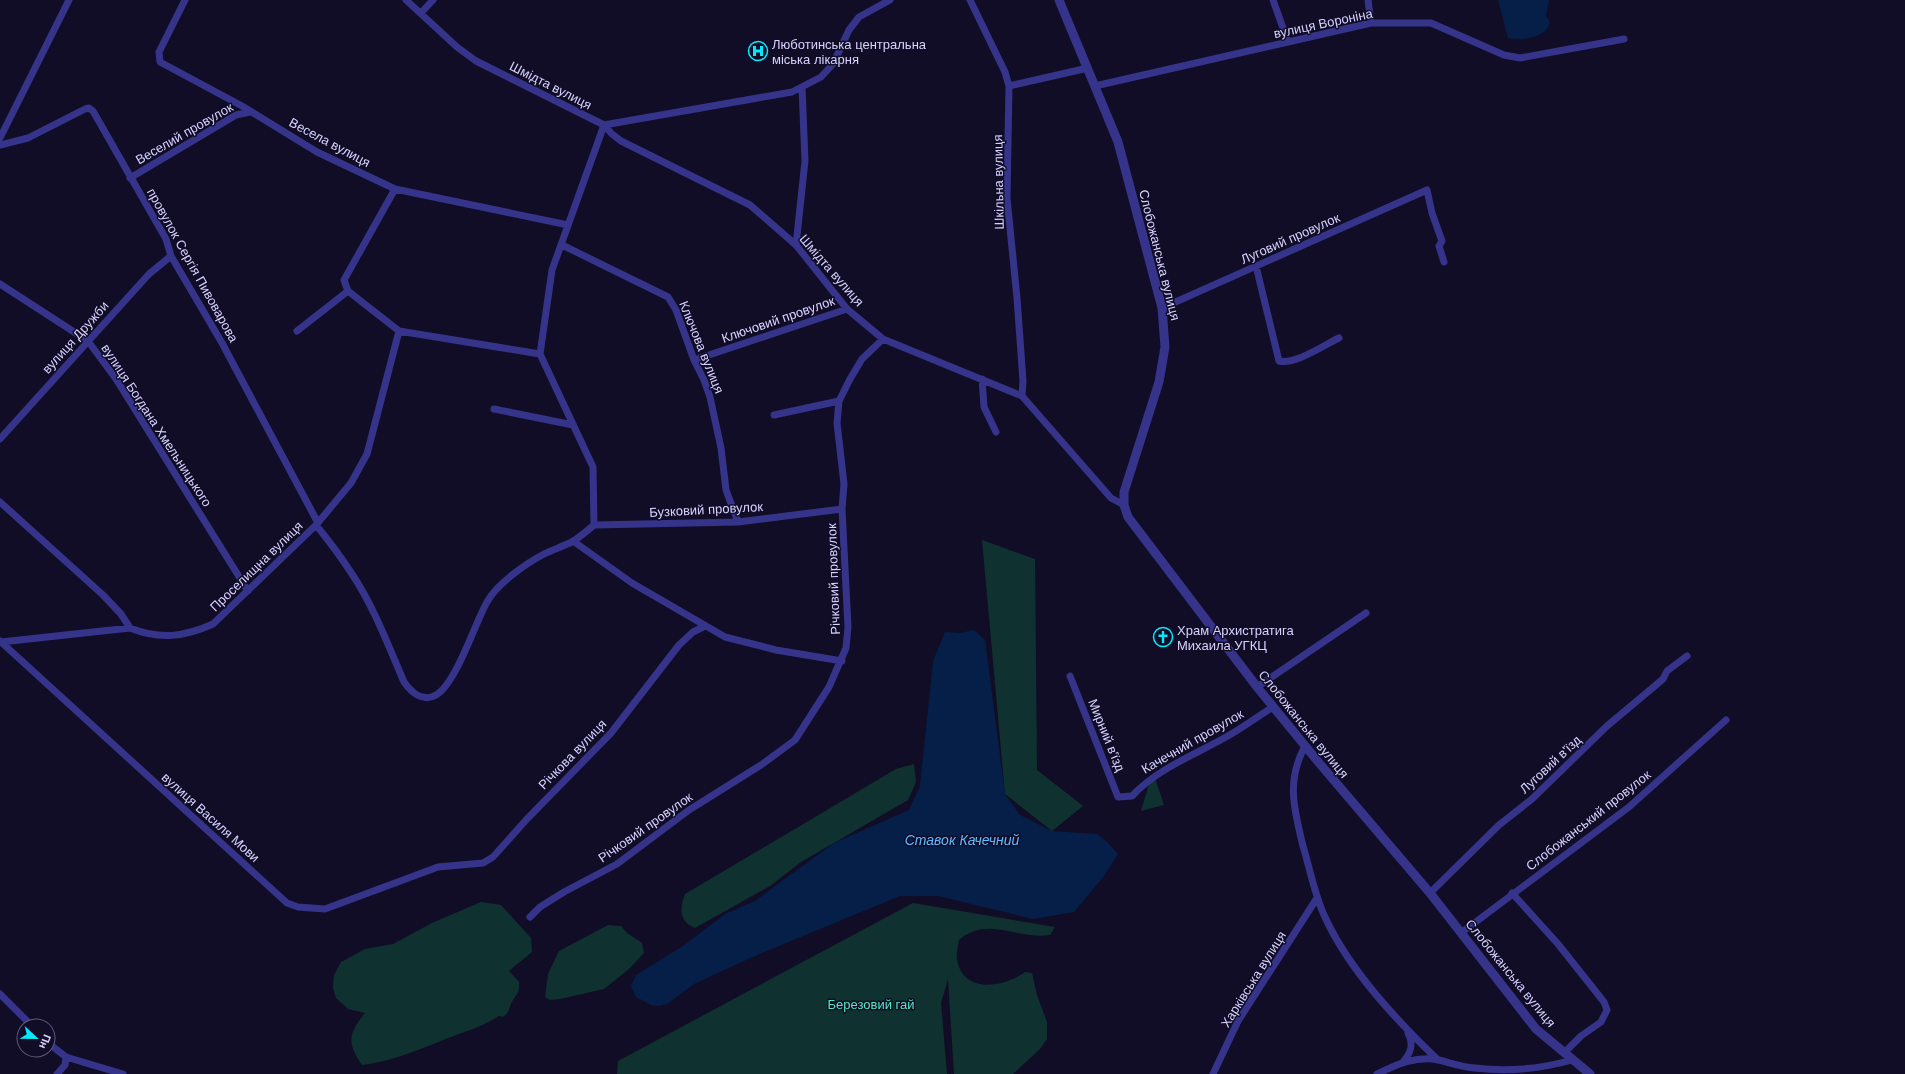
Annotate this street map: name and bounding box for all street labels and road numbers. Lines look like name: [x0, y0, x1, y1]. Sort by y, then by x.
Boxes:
street label: вулиця Вороніна: [1272, 6, 1375, 41]
street label: Шмідта вулиця: [507, 58, 594, 113]
street label: Веселий провулок: [133, 99, 236, 167]
street label: Весела вулиця: [287, 115, 373, 170]
street label: Шкільна вулиця: [990, 134, 1007, 230]
street label: провулок Сергія Пивоварова: [144, 186, 242, 346]
street label: Слобожанська вулиця: [1136, 188, 1183, 322]
street label: Луговий провулок: [1238, 210, 1342, 267]
street label: Шмідта вулиця: [796, 231, 867, 309]
street label: Ключовий провулок: [720, 293, 837, 346]
street label: вулиця Дружби: [39, 298, 112, 376]
street label: Ключова вулиця: [676, 299, 727, 396]
street label: вулиця Богдана Хмельницького: [98, 341, 215, 509]
street label: Бузковий провулок: [649, 499, 764, 520]
street label: Проселищна вулиця: [207, 518, 306, 614]
street label: Річковий провулок: [824, 523, 843, 635]
street label: Слобожанська вулиця: [1256, 667, 1352, 781]
street label: Мирний в'їзд: [1085, 697, 1128, 774]
street label: Качечний провулок: [1139, 706, 1246, 777]
street label: Річкова вулиця: [535, 716, 609, 792]
street label: Луговий в'їзд: [1517, 732, 1584, 797]
street label: Слобожанський провулок: [1523, 767, 1654, 874]
street label: вулиця Василя Мови: [159, 770, 263, 865]
street label: Річковий провулок: [595, 789, 695, 866]
street label: Слобожанська вулиця: [1463, 916, 1559, 1030]
street label: Харківська вулиця: [1218, 928, 1289, 1030]

